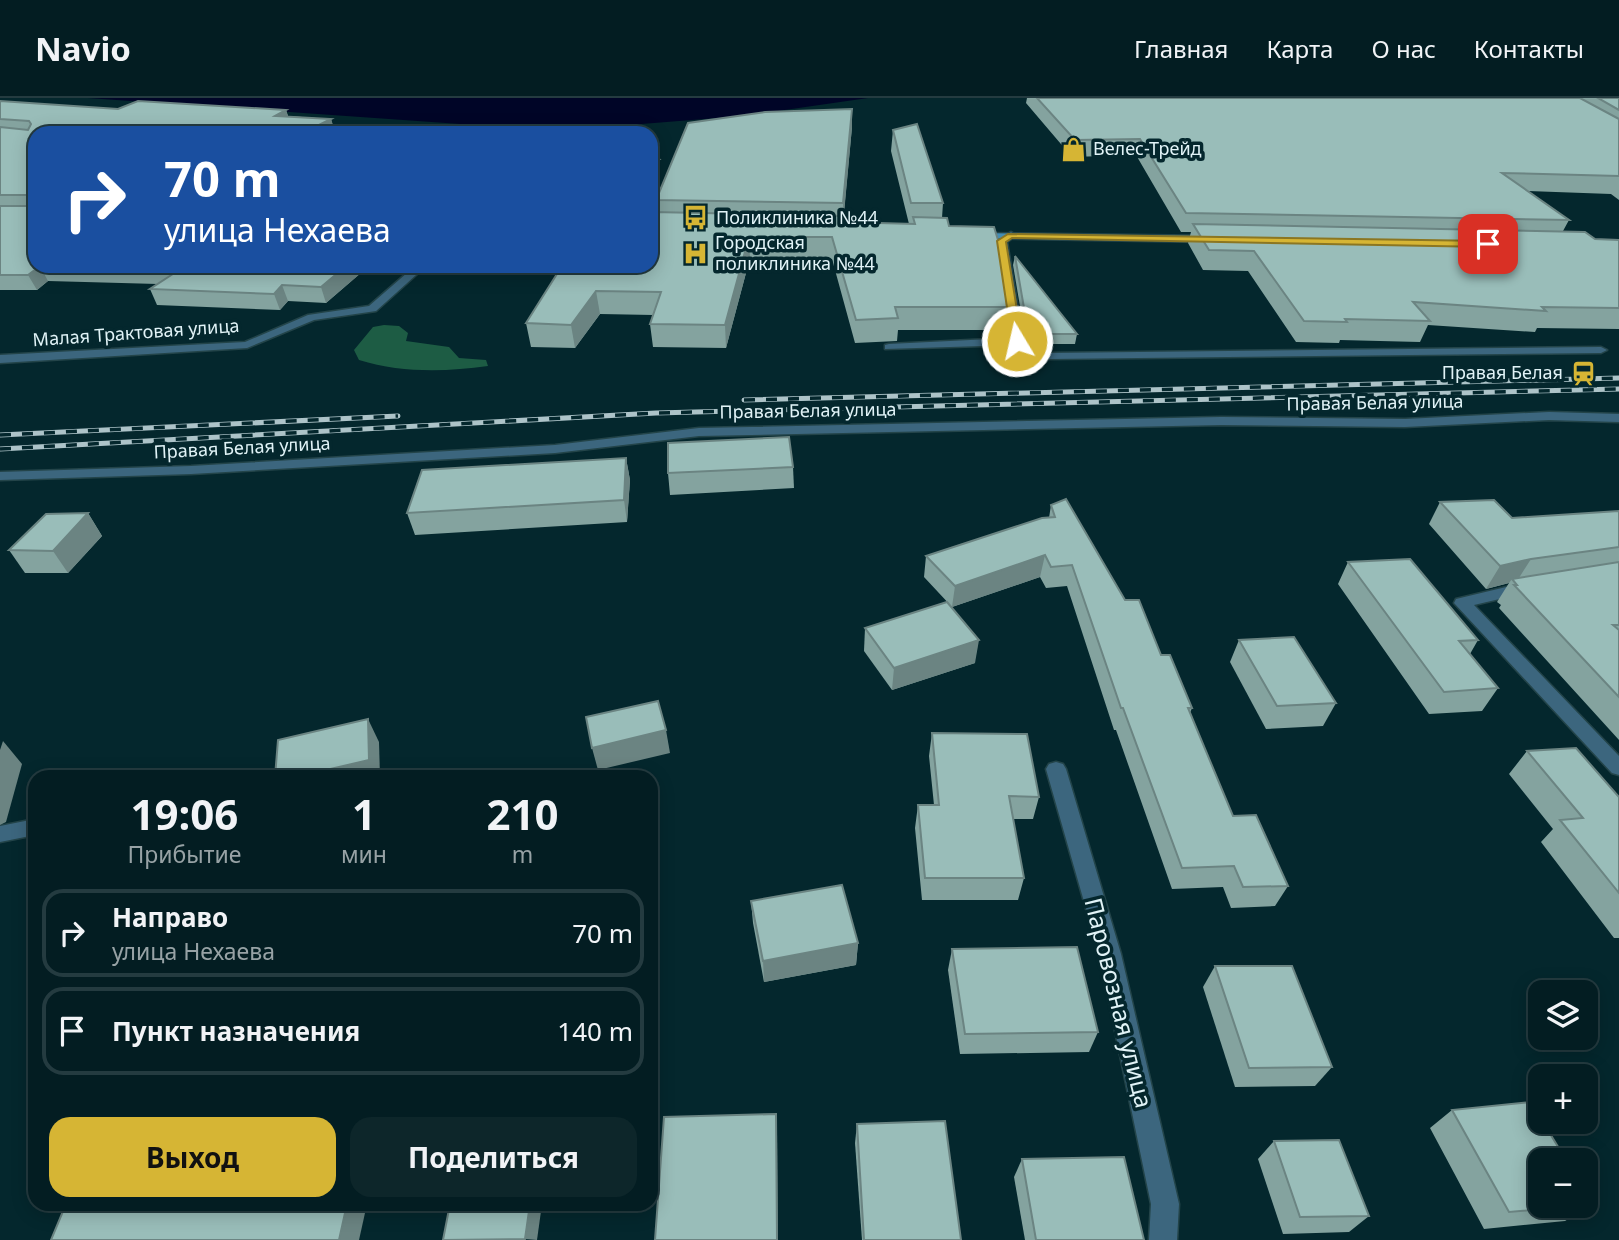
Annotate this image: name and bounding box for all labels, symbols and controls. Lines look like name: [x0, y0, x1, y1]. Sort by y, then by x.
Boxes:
text: Navio: [35, 26, 131, 71]
text: Главная: [1134, 32, 1228, 65]
text: Карта: [1266, 32, 1333, 65]
text: О нас: [1371, 32, 1436, 65]
text: Контакты: [1474, 32, 1584, 65]
shop icon: Велес-Трейд: [1059, 135, 1087, 163]
place label: Велес-Трейд: [1093, 136, 1202, 160]
text: 70 m: [164, 145, 281, 211]
icon: right: [49, 154, 140, 245]
bus stop icon: Поликлиника №44: [682, 204, 710, 232]
place label: Поликлиника №44: [716, 205, 878, 229]
text: улица Нехаева: [164, 208, 391, 251]
pin: [1458, 214, 1518, 274]
icon: arrive: [1469, 225, 1507, 263]
place label: Городская поликлиника №44: [715, 230, 875, 275]
hospital icon: Городская поликлиника №44: [681, 239, 709, 267]
position arrow: [980, 304, 1054, 378]
street label: Малая Трактовая улица: [32, 313, 240, 351]
station icon: Правая Белая: [1569, 359, 1597, 387]
place label: Правая Белая: [1442, 360, 1563, 384]
street label: Правая Белая улица: [1286, 388, 1464, 416]
street label: Правая Белая улица: [719, 396, 897, 424]
street label: Правая Белая улица: [153, 430, 331, 464]
text: 19:06: [131, 785, 238, 842]
text: 1: [352, 785, 376, 842]
text: 210: [486, 785, 559, 842]
text: Прибытие: [127, 838, 241, 870]
text: мин: [341, 838, 387, 870]
text: m: [512, 838, 533, 870]
street label: Паровозная улица: [1077, 894, 1162, 1111]
text: Направо: [112, 899, 228, 935]
icon: right: [53, 914, 91, 952]
text: 70 m: [572, 915, 633, 951]
text: улица Нехаева: [112, 935, 275, 967]
map controls: [1528, 980, 1598, 1218]
button: layers: [1528, 980, 1598, 1050]
icon: arrive: [53, 1012, 91, 1050]
text: Пункт назначения: [112, 1013, 360, 1049]
text: 140 m: [557, 1013, 633, 1049]
button: +: [1528, 1064, 1598, 1134]
button: Выход: [49, 1117, 336, 1197]
button: Поделиться: [350, 1117, 637, 1197]
button: −: [1528, 1148, 1598, 1218]

